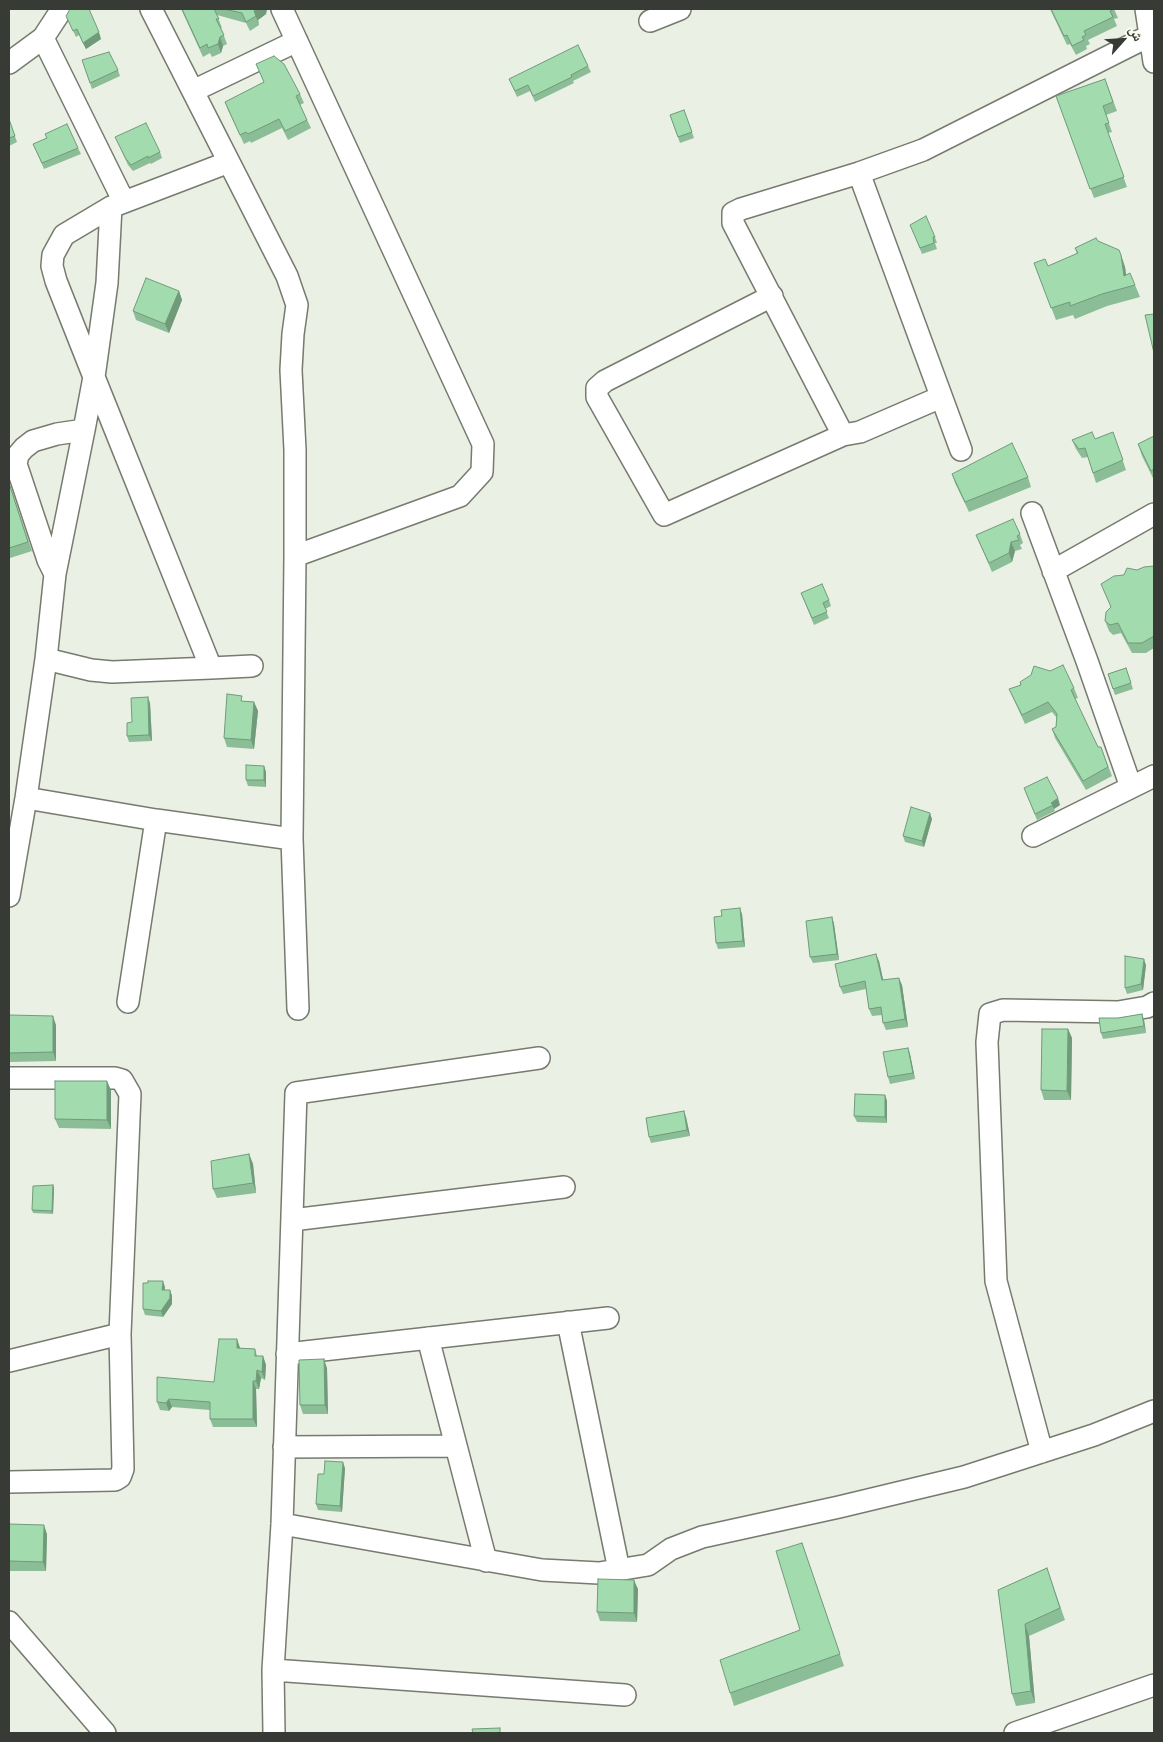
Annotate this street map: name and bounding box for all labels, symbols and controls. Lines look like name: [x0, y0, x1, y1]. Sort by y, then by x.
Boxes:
north arrow: [1098, 15, 1148, 65]
text: ش: [1125, 22, 1149, 44]

